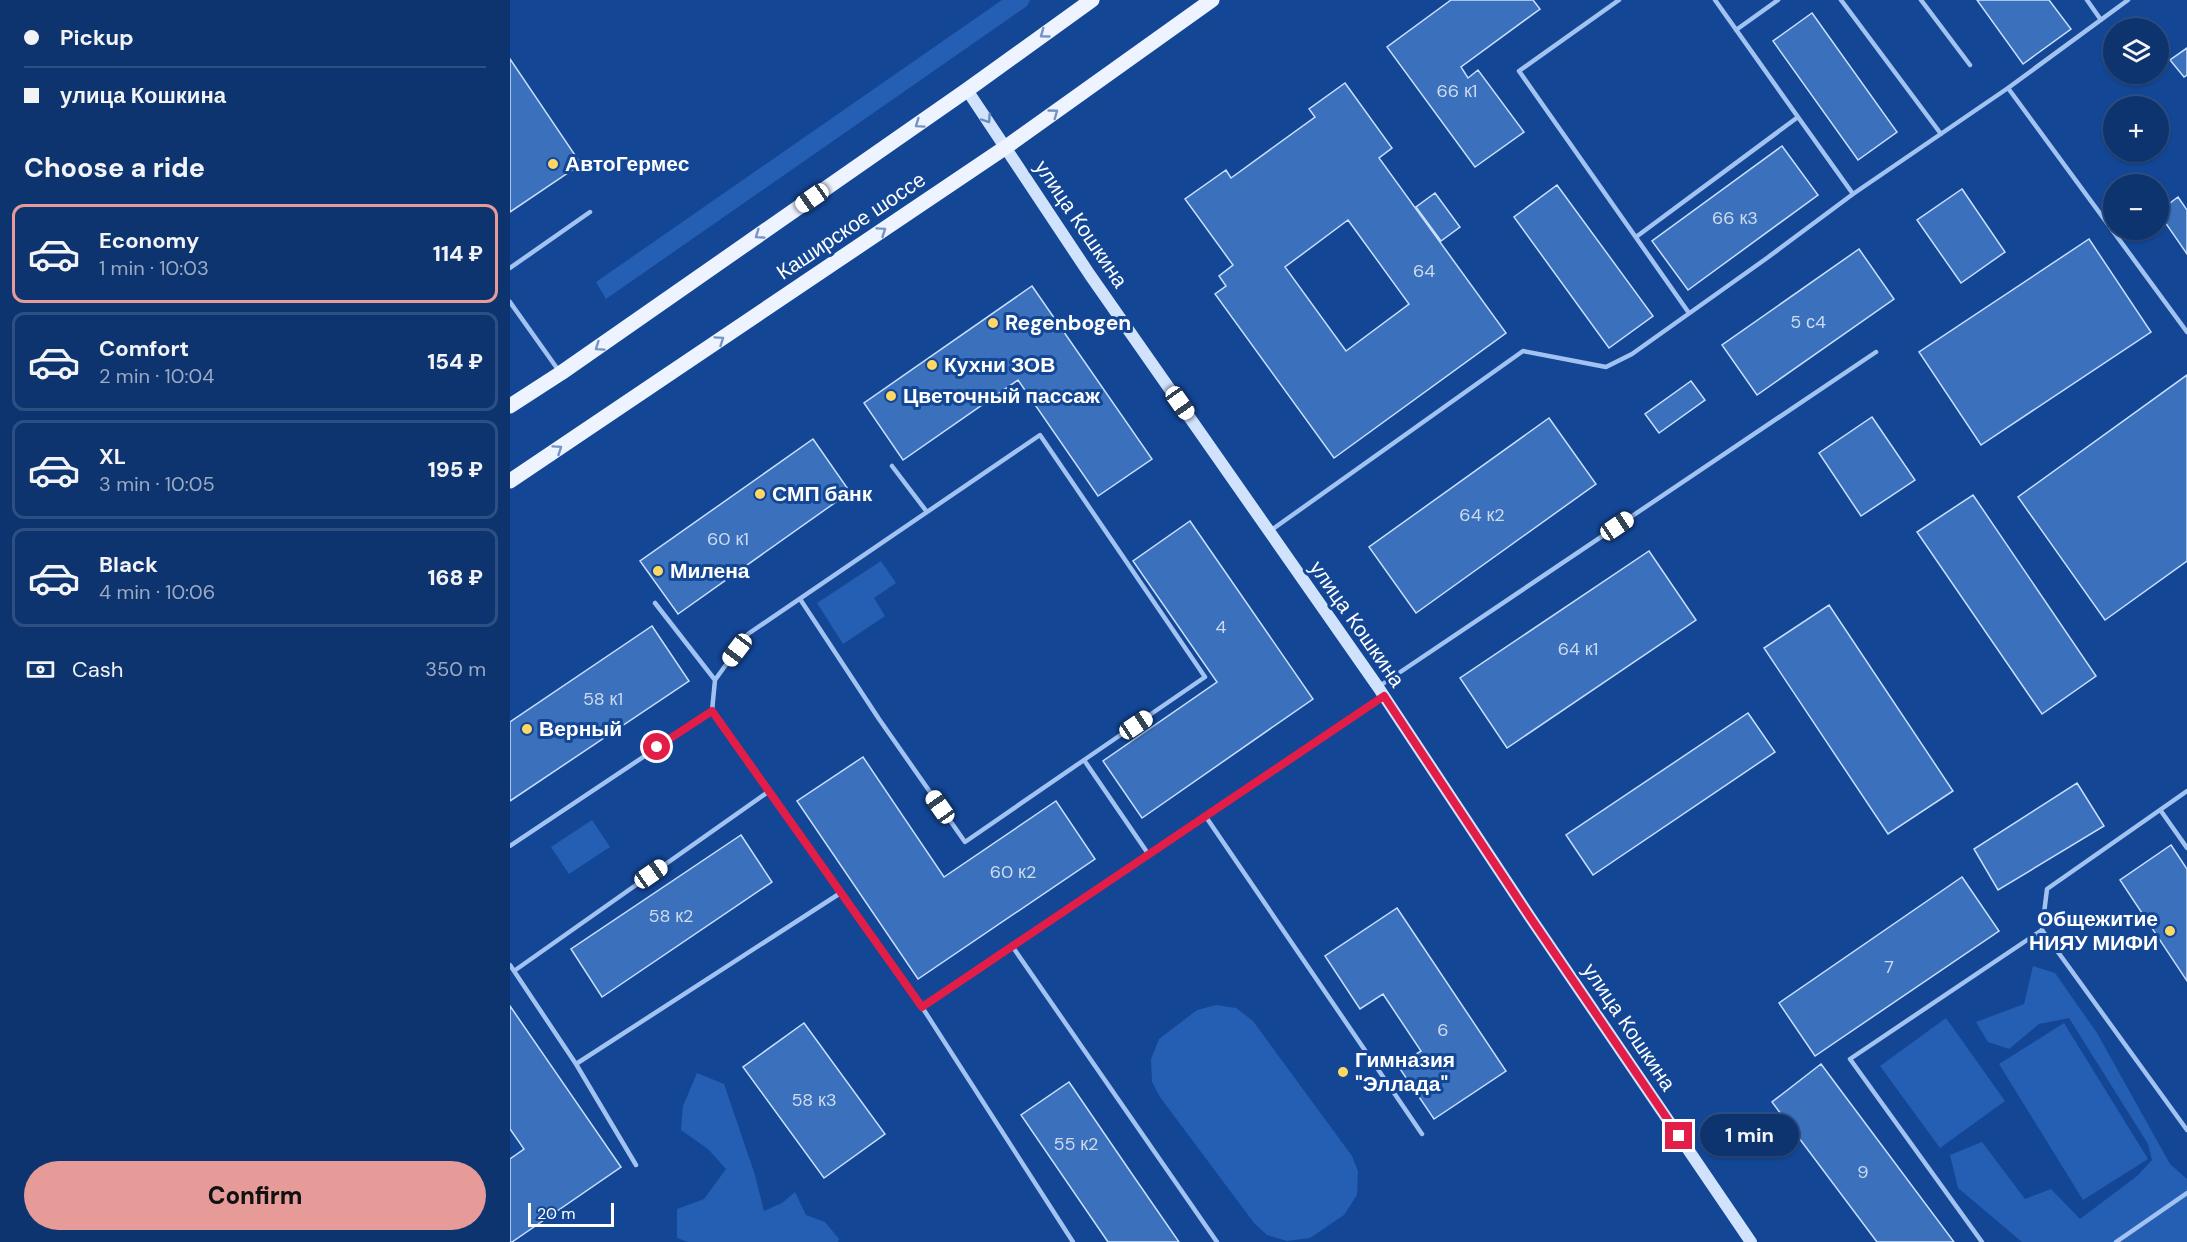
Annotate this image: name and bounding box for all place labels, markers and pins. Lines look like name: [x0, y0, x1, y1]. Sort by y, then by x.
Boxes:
place label: АвтоГермес: [565, 150, 690, 178]
marker: АвтоГермес: [546, 157, 560, 171]
place label: Regenbogen: [1005, 309, 1131, 337]
marker: Regenbogen: [986, 316, 1000, 330]
place label: Кухни ЗОВ: [944, 351, 1055, 379]
marker: Кухни ЗОВ: [925, 358, 939, 372]
place label: Цветочный пассаж: [903, 382, 1101, 410]
marker: Цветочный пассаж: [884, 389, 898, 403]
place label: СМП банк: [772, 480, 873, 508]
marker: СМП банк: [753, 487, 767, 501]
place label: Милена: [670, 557, 750, 585]
marker: Милена: [651, 564, 665, 578]
place label: Верный: [539, 715, 622, 743]
marker: Верный: [520, 722, 534, 736]
place label: Общежитие НИЯУ МИФИ: [2029, 905, 2158, 957]
marker: Общежитие НИЯУ МИФИ: [2163, 924, 2177, 938]
place label: Гимназия "Эллада": [1355, 1046, 1455, 1098]
marker: Гимназия "Эллада": [1336, 1065, 1350, 1079]

